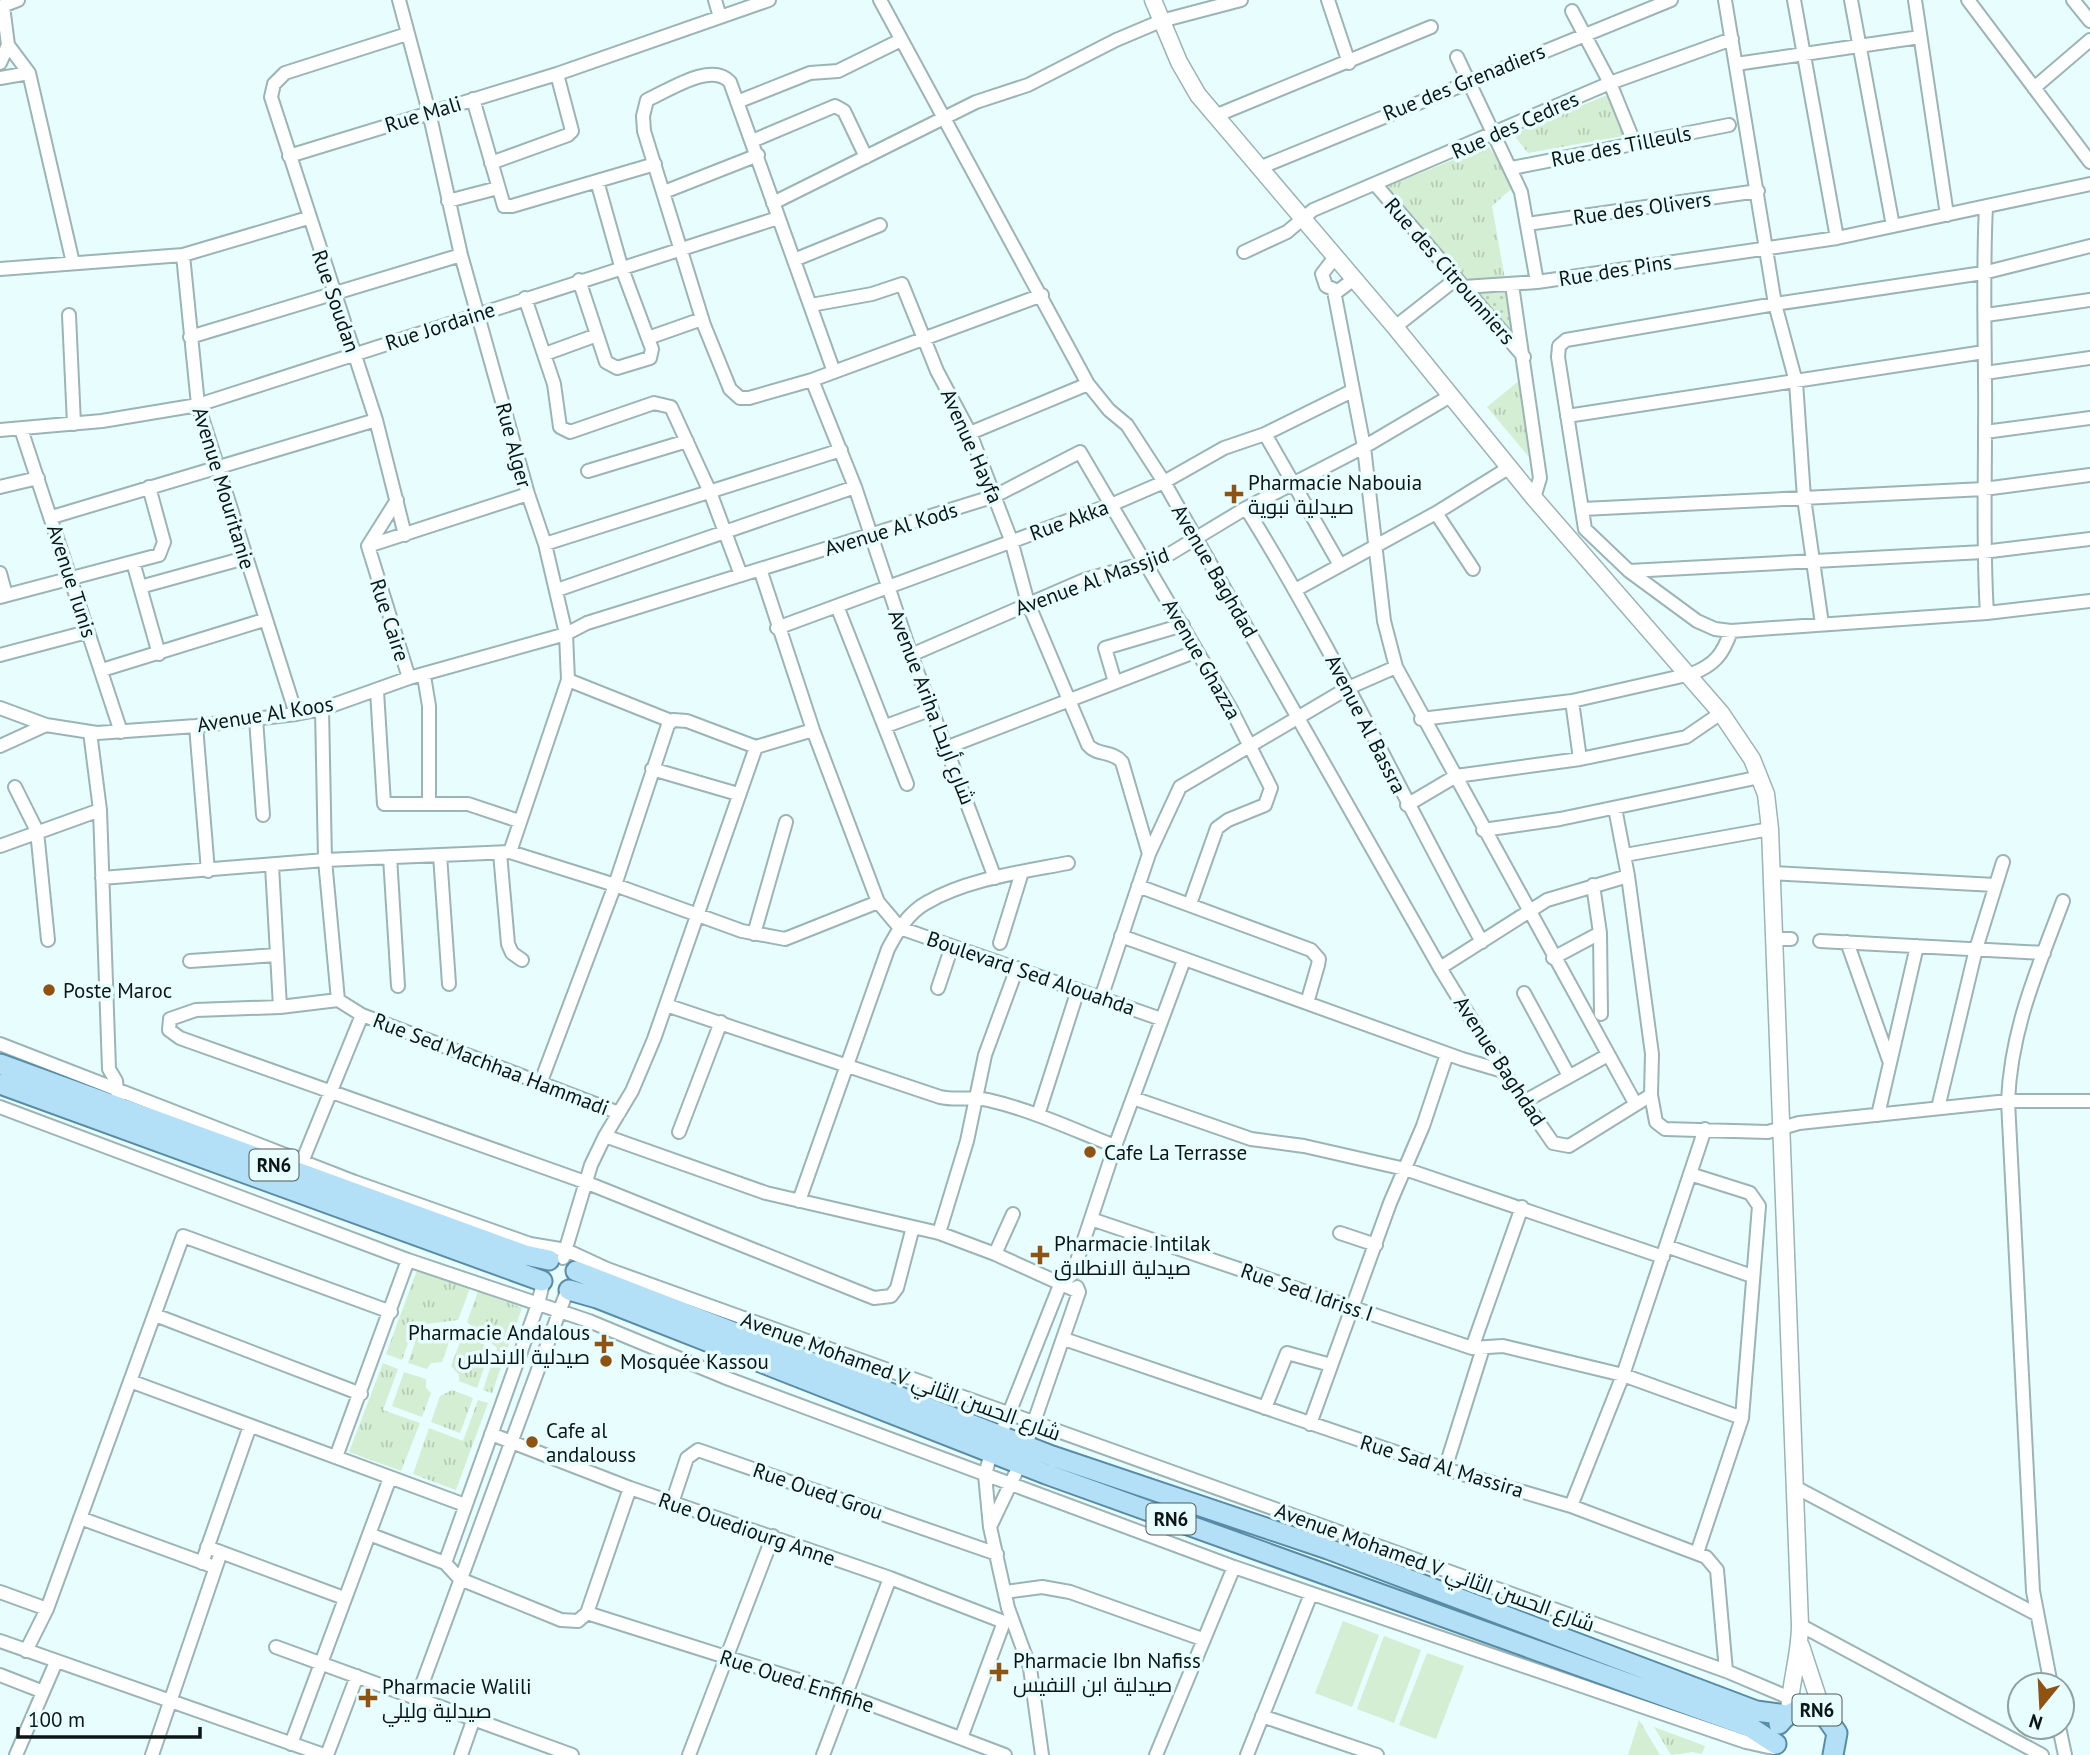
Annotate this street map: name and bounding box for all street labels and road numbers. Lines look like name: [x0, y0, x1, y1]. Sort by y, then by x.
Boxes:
street label: Rue des Grenadiers: [1379, 37, 1549, 127]
street label: Rue des Cedres: [1447, 85, 1583, 165]
street label: Rue Mali: [381, 90, 465, 138]
street label: Rue des Tilleuls: [1549, 119, 1693, 173]
street label: Rue des Olivers: [1571, 185, 1713, 231]
street label: Rue des Citrounniers: [1379, 192, 1521, 350]
street label: Rue Soudan: [306, 246, 366, 356]
street label: Rue des Pins: [1557, 248, 1673, 292]
street label: Rue Jordaine: [382, 296, 498, 356]
street label: Avenue Hayfa: [935, 384, 1009, 508]
street label: Rue Alger: [490, 400, 538, 490]
street label: Avenue Mouritanie: [186, 403, 262, 573]
street label: Rue Akka: [1026, 493, 1112, 547]
street label: Avenue Al Kods: [821, 496, 961, 562]
street label: Avenue Baghdad: [1166, 499, 1264, 643]
street label: Avenue Tunis: [41, 521, 103, 641]
street label: Avenue Al Massjid: [1011, 541, 1173, 621]
street label: Rue Caire: [364, 575, 416, 665]
street label: Avenue Ghazza: [1157, 594, 1247, 724]
street label: Avenue Ariha شارع أريحا: [881, 606, 982, 809]
street label: Avenue Al Bassra: [1319, 650, 1413, 798]
street label: Avenue Al Koos: [195, 690, 335, 738]
street label: Boulevard Sed Alouahda: [923, 925, 1139, 1021]
street label: Avenue Baghdad: [1448, 991, 1552, 1131]
street label: Rue Sed Machhaa Hammadi: [369, 1007, 613, 1121]
road number: RN6: [250, 1149, 298, 1180]
street label: Rue Sed Idriss I: [1237, 1257, 1377, 1327]
street label: Avenue Mohamed V شارع الحسن الثاني: [736, 1305, 1065, 1449]
street label: Rue Sad Al Massira: [1357, 1428, 1527, 1504]
street label: Rue Oued Grou: [749, 1456, 887, 1526]
street label: Rue Ouediourg Anne: [655, 1486, 839, 1572]
street label: Avenue Mohamed V شارع الحسن الثاني: [1270, 1496, 1599, 1640]
road number: RN6: [1146, 1504, 1196, 1534]
street label: Rue Oued Enfifihe: [716, 1643, 878, 1719]
road number: RN6: [1792, 1694, 1842, 1726]

